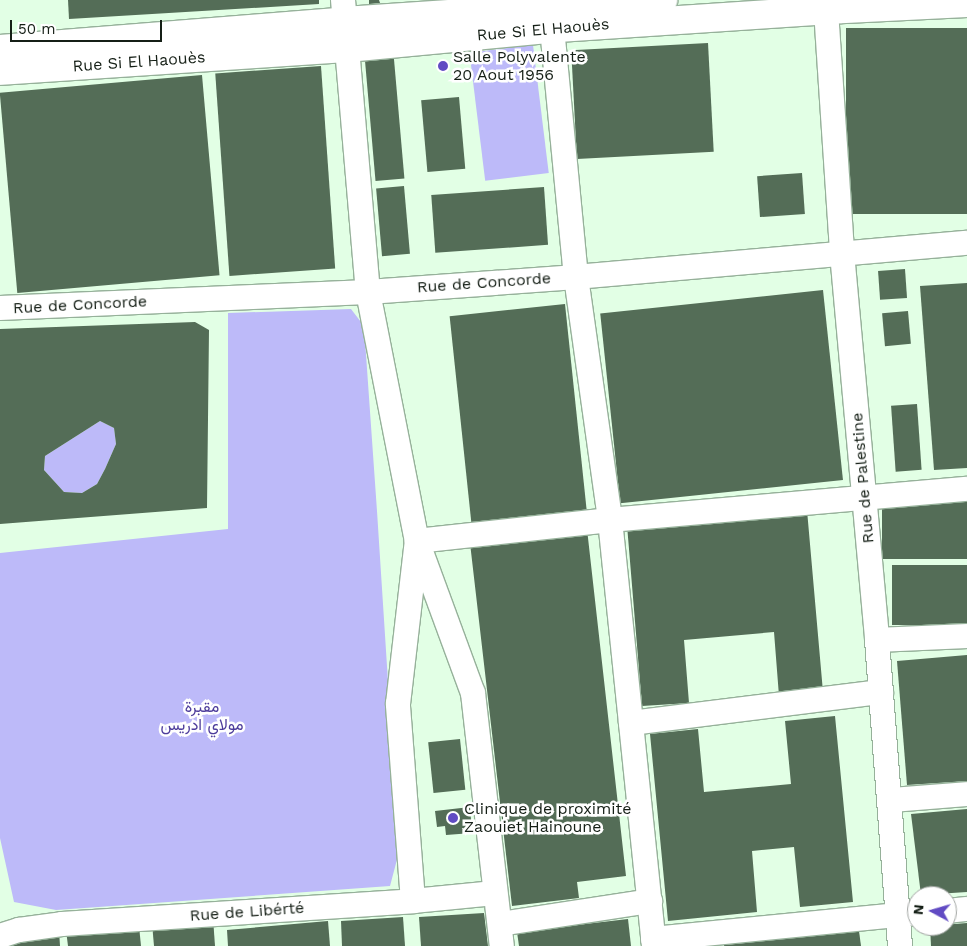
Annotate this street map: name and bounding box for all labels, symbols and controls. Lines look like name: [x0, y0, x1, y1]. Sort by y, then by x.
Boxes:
scale bar: [12, 10, 165, 42]
street label: Rue Si El Haouès: [476, 15, 610, 45]
text: 50 m: [18, 20, 55, 38]
place label: Salle Polyvalente 20 Aout 1956: [453, 47, 586, 85]
street label: Rue Si El Haouès: [72, 48, 206, 76]
marker: Salle Polyvalente 20 Aout 1956: [437, 60, 449, 72]
street label: Rue de Concorde: [416, 269, 552, 297]
street label: Rue de Concorde: [12, 292, 148, 318]
street label: Rue de Palestine: [848, 412, 878, 544]
park label: مقبرة مولاي ادريس: [160, 697, 244, 735]
place label: Clinique de proximité Zaouiet Hainoune: [464, 799, 631, 837]
marker: Clinique de proximité Zaouiet Hainoune: [446, 811, 460, 825]
north arrow: [907, 886, 957, 936]
street label: Rue de Libérté: [189, 898, 305, 926]
text: N: [910, 904, 927, 916]

